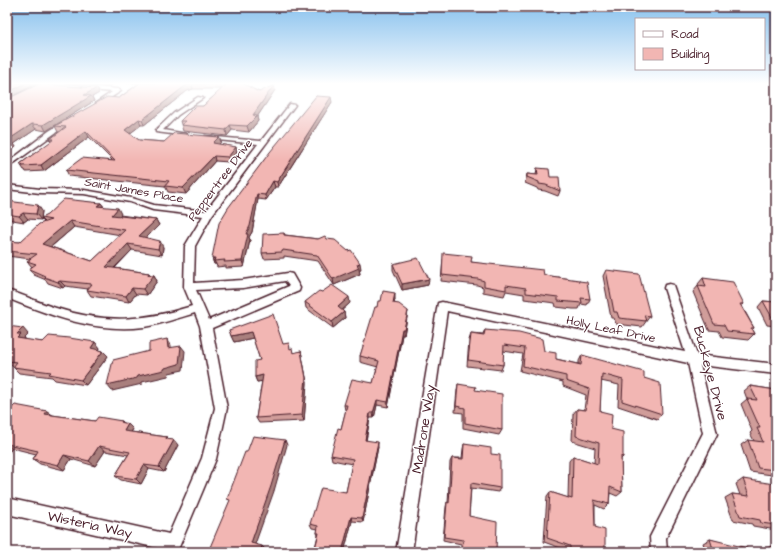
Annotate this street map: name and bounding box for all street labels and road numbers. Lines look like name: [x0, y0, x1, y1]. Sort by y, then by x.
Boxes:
street label: Peppertree Drive: [184, 135, 257, 225]
street label: Saint James Place: [83, 173, 185, 208]
street label: Holly Leaf Drive: [564, 312, 658, 348]
street label: Buckeye Drive: [688, 324, 732, 423]
street label: Madrone Way: [407, 383, 441, 475]
street label: Wisteria Way: [46, 506, 134, 544]

